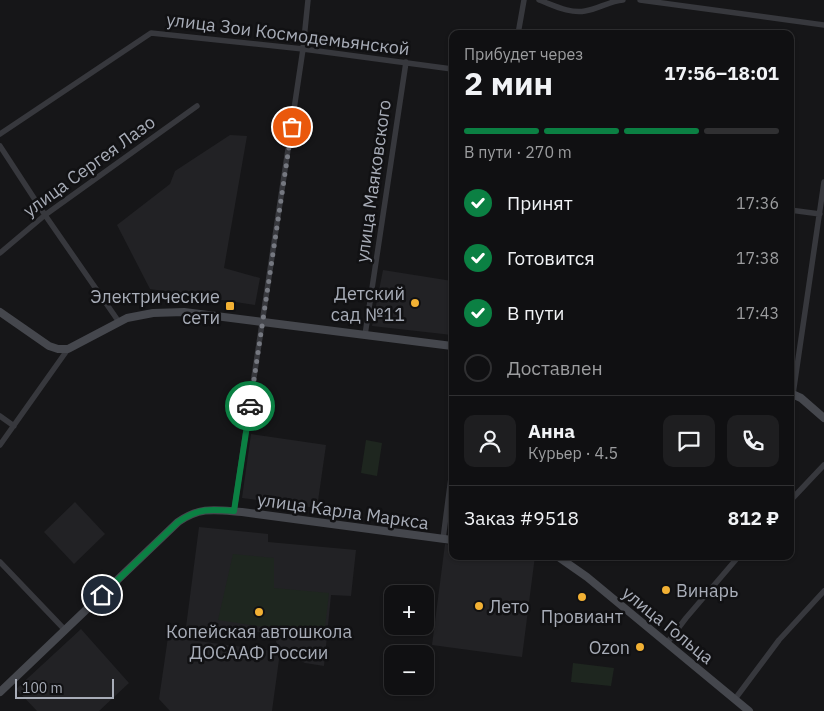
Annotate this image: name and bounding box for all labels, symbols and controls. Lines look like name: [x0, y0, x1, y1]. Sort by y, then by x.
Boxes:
street label: улица Зои Космодемьянской: [165, 8, 411, 60]
text: Прибудет через: [464, 44, 583, 64]
text: 17:56–18:01: [664, 61, 779, 85]
text: 2 мин: [464, 62, 553, 104]
street label: улица Маяковского: [350, 98, 396, 264]
pin: [271, 106, 313, 148]
street label: улица Сергея Лазо: [18, 110, 160, 222]
icon: bag: [278, 113, 306, 141]
text: В пути · 270 m: [464, 142, 572, 162]
icon: check: [464, 189, 492, 217]
text: Принят: [507, 191, 573, 215]
text: 17:36: [736, 193, 779, 213]
icon: check: [464, 244, 492, 272]
text: Готовится: [507, 246, 595, 270]
text: 17:38: [736, 248, 779, 268]
place label: Детский сад №11: [331, 282, 405, 326]
place label: Электрические сети: [90, 285, 220, 329]
marker: Детский сад №11: [409, 297, 421, 309]
icon: check: [464, 299, 492, 327]
marker: Электрические сети: [224, 300, 236, 312]
text: В пути: [507, 301, 565, 325]
text: 17:43: [736, 303, 779, 323]
text: Доставлен: [507, 356, 603, 380]
courier: [225, 381, 275, 431]
icon: car: [236, 392, 264, 420]
button: person: [464, 415, 516, 467]
button: chat: [663, 415, 715, 467]
button: phone: [727, 415, 779, 467]
text: Анна: [528, 419, 575, 443]
text: Курьер · 4.5: [528, 443, 618, 463]
street label: улица Карла Маркса: [256, 488, 431, 534]
text: Заказ #9518: [464, 506, 579, 530]
text: 812 ₽: [728, 506, 779, 530]
pin: [81, 574, 123, 616]
place label: Винарь: [676, 579, 738, 602]
icon: home: [88, 581, 116, 609]
street label: улица Гольца: [618, 581, 719, 669]
marker: Винарь: [660, 584, 672, 596]
map controls: [384, 585, 434, 695]
button: +: [384, 585, 434, 635]
marker: Провиант: [576, 591, 588, 603]
place label: Лето: [489, 595, 529, 618]
marker: Лето: [473, 600, 485, 612]
place label: Провиант: [541, 605, 624, 628]
marker: Копейская автошкола ДОСААФ России: [253, 606, 265, 618]
place label: Копейская автошкола ДОСААФ России: [166, 620, 352, 664]
place label: Ozon: [589, 636, 630, 659]
marker: Ozon: [634, 641, 646, 653]
button: −: [384, 645, 434, 695]
scale bar: [15, 676, 114, 699]
text: 100 m: [22, 679, 63, 697]

